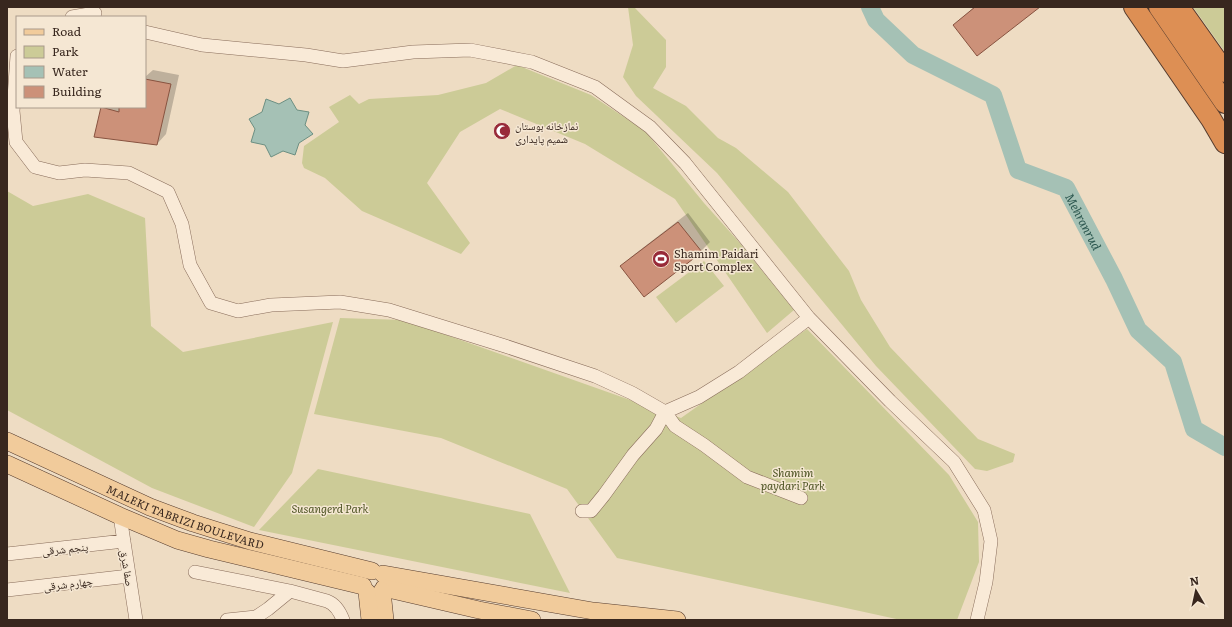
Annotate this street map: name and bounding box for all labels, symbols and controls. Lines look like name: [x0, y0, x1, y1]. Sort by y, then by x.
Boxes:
legend: [16, 16, 146, 108]
text: Road: [52, 22, 82, 40]
text: Park: [52, 42, 79, 60]
text: Water: [52, 62, 88, 80]
text: Building: [52, 82, 102, 100]
place label: نمازخانه بوستان شمیم پایداری: [515, 117, 578, 147]
mosque icon: نمازخانه بوستان شمیم پایداری: [492, 121, 512, 141]
water label: Mehranrud: [1061, 190, 1106, 253]
place label: Shamim Paidari Sport Complex: [674, 245, 759, 274]
sports icon: Shamim Paidari Sport Complex: [651, 249, 671, 269]
park label: Shamim paydari Park: [761, 464, 825, 493]
street label: MALEKI TABRIZI BOULEVARD: [104, 480, 266, 552]
park label: Susangerd Park: [292, 500, 368, 516]
street label: پنجم شرقی: [41, 538, 89, 559]
street label: صفا شرق: [117, 549, 139, 587]
north arrow: [1176, 571, 1216, 611]
street label: چهارم شرقی: [42, 572, 94, 594]
text: N: [1188, 572, 1200, 589]

